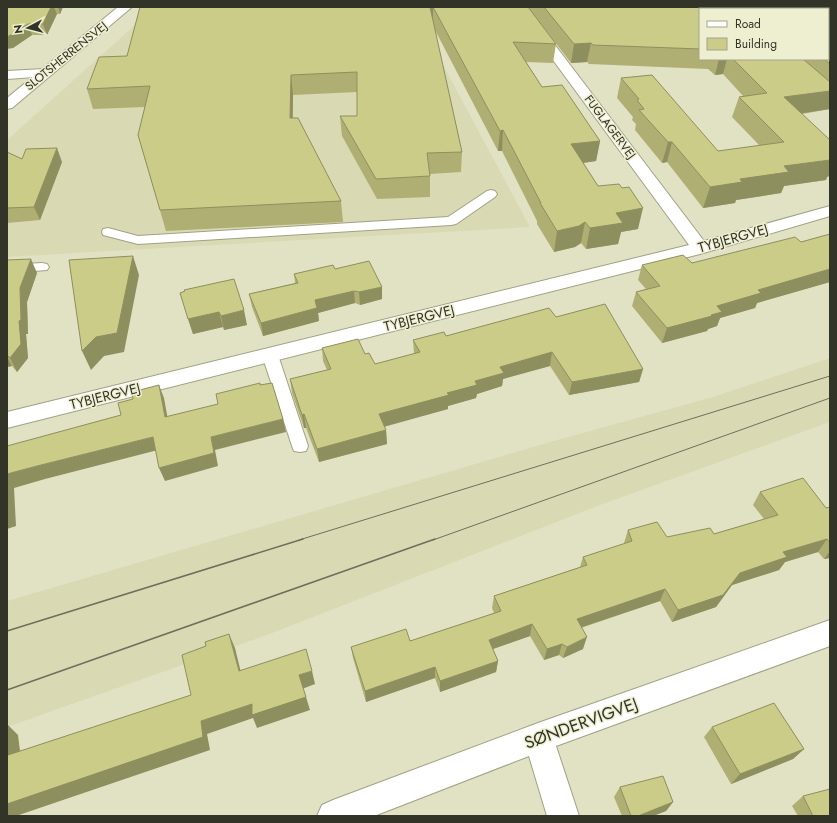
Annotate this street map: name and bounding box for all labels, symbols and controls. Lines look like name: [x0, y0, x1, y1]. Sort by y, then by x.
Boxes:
north arrow: [8, 8, 48, 48]
legend: [699, 8, 829, 60]
text: Road: [735, 15, 761, 33]
street label: SLOTSHERRENSVEJ: [21, 17, 111, 95]
text: N: [10, 24, 27, 35]
text: Building: [735, 35, 777, 53]
street label: FUGLAGERVEJ: [580, 91, 640, 163]
street label: TYBJERGVEJ: [696, 218, 770, 258]
street label: TYBJERGVEJ: [382, 300, 456, 336]
street label: TYBJERGVEJ: [68, 378, 142, 414]
street label: SØNDERVIGVEJ: [521, 691, 641, 755]

